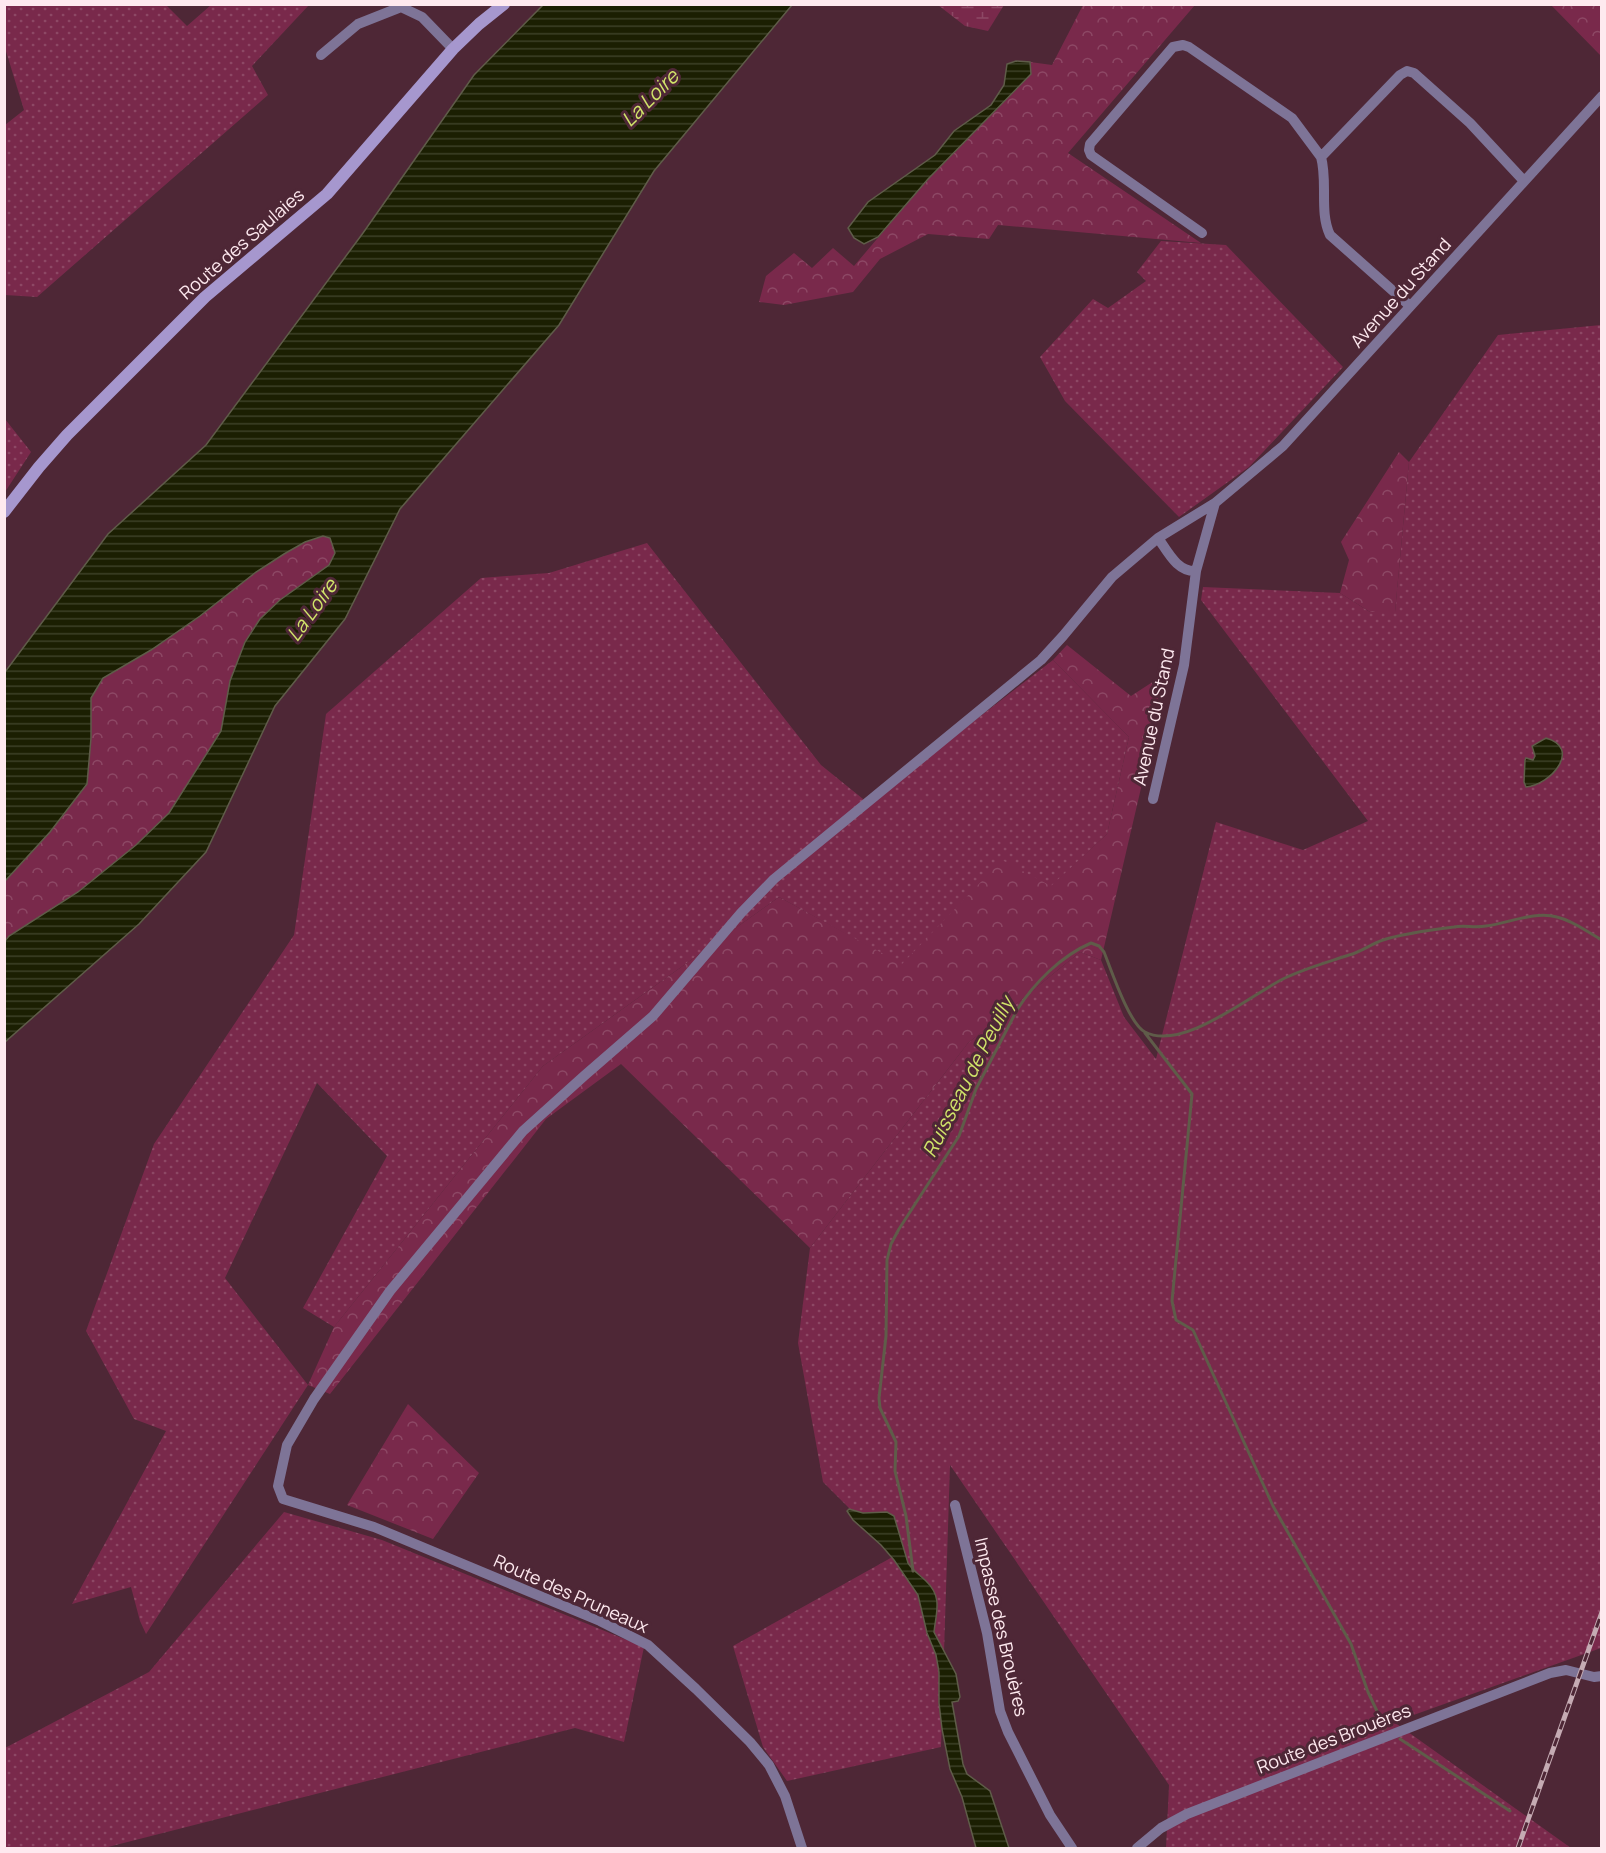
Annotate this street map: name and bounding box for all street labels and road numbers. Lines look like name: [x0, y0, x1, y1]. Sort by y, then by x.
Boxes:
street label: Route des Saulaies: [174, 182, 309, 304]
street label: Avenue du Stand: [1345, 232, 1456, 352]
street label: Avenue du Stand: [1127, 646, 1179, 788]
street label: Impasse des Brouères: [970, 1535, 1034, 1719]
street label: Route des Pruneaux: [490, 1548, 653, 1638]
street label: Route des Brouères: [1253, 1698, 1414, 1779]

